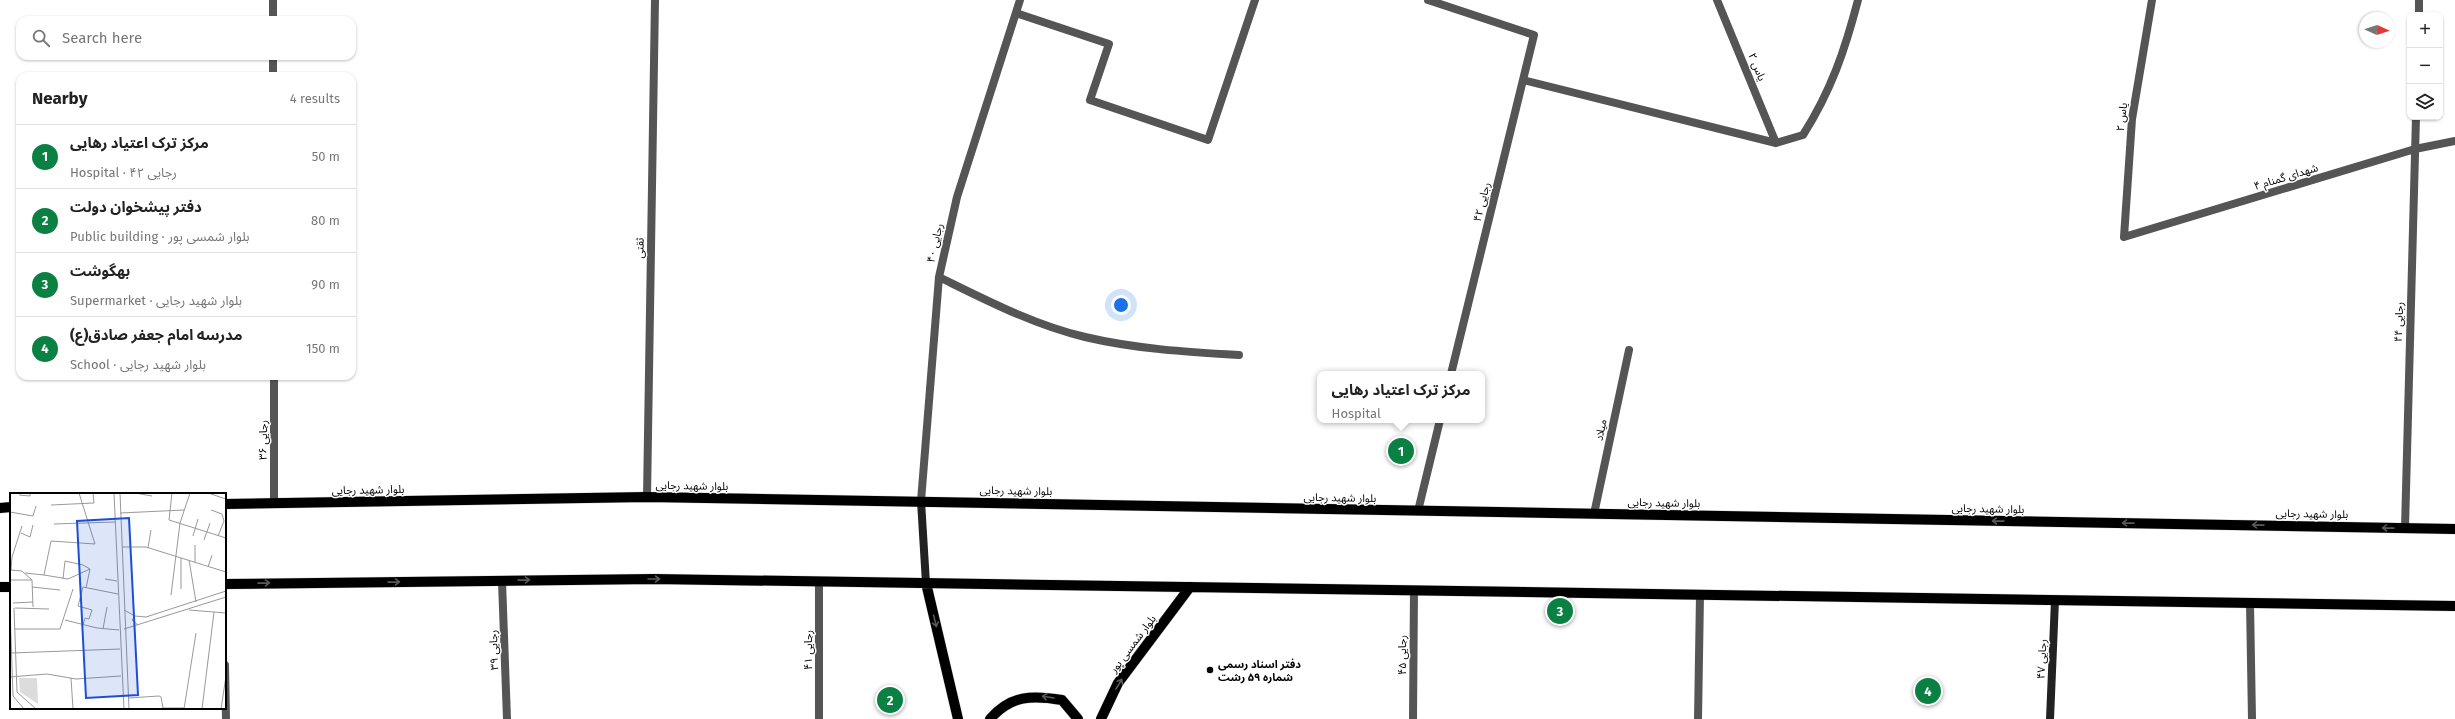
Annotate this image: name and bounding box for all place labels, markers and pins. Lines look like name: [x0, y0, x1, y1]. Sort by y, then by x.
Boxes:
pin: 1: [1388, 436, 1414, 466]
pin: 3: [1547, 596, 1573, 626]
place label: دفتر اسناد رسمی شماره ۵۹ رشت: [1218, 658, 1301, 684]
marker: دفتر اسناد رسمی شماره ۵۹ رشت: [1205, 665, 1215, 675]
pin: 4: [1915, 676, 1941, 706]
pin: 2: [877, 685, 903, 715]

